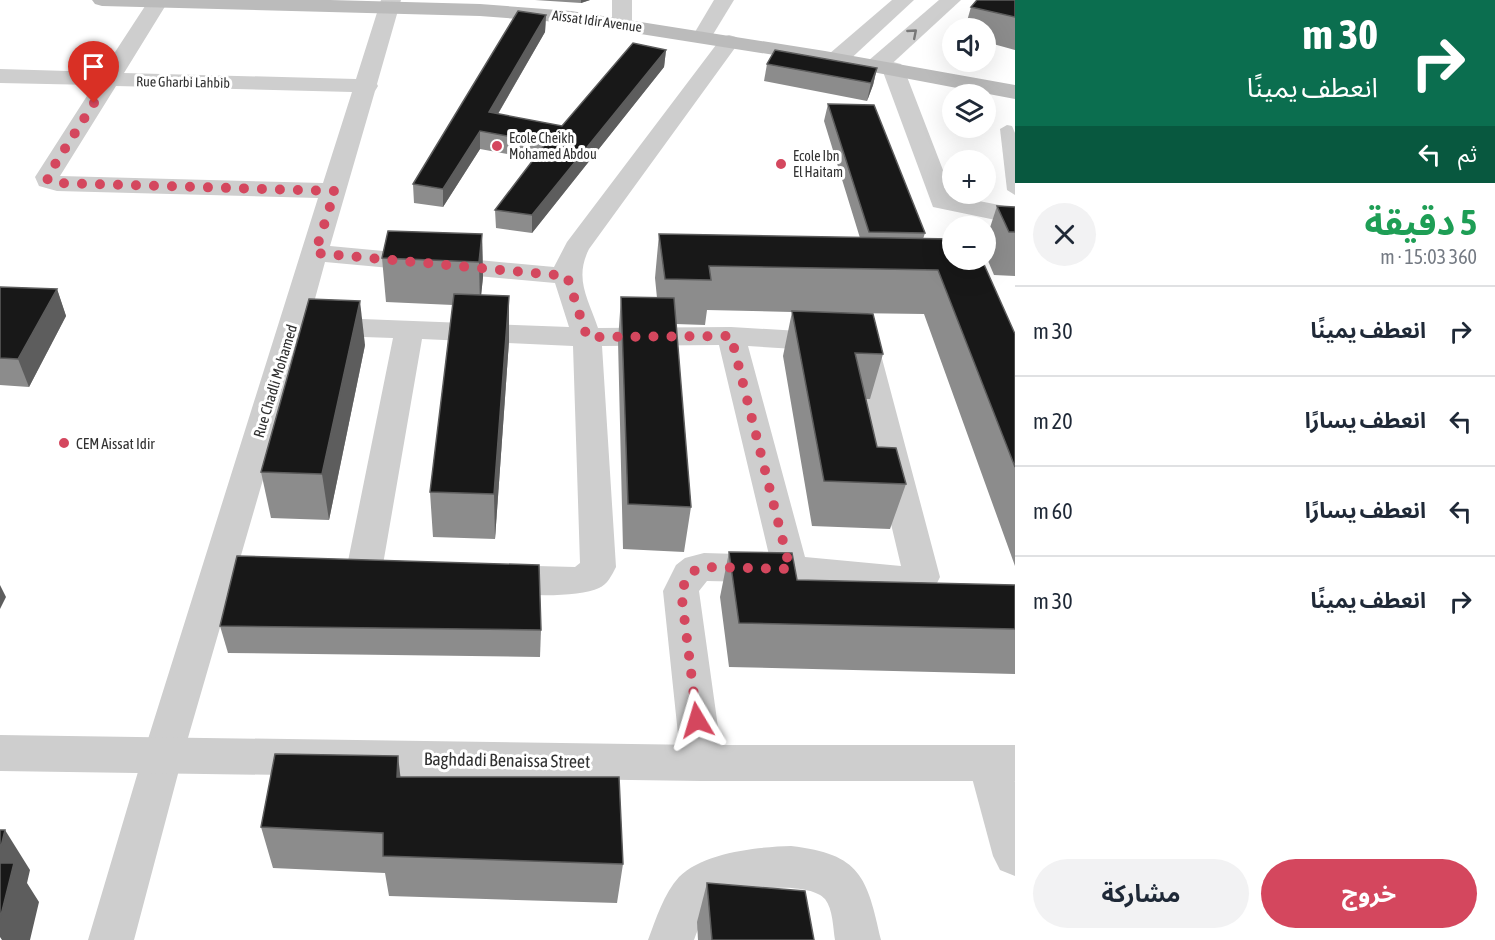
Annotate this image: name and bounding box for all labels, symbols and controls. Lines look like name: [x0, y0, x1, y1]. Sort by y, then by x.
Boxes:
street label: Aïssat Idir Avenue: [551, 7, 643, 35]
text: 30 m: [1303, 10, 1378, 58]
map controls: [942, 18, 996, 270]
button: sound: [942, 18, 996, 72]
icon: right: [1399, 24, 1477, 102]
one-way arrow: [906, 29, 917, 40]
pin: [68, 41, 119, 103]
icon: arrive: [77, 50, 110, 83]
text: انعطف يمينًا: [1247, 72, 1378, 103]
street label: Rue Gharbi Lahbib: [136, 73, 230, 91]
button: layers: [942, 84, 996, 138]
place label: Ecole Cheikh Mohamed Abdou: [509, 130, 597, 162]
icon: left: [1413, 138, 1446, 171]
marker: Ecole Cheikh Mohamed Abdou: [490, 139, 504, 153]
text: ثم: [1458, 141, 1477, 167]
place label: Ecole Ibn El Haitam: [793, 148, 843, 180]
button: +: [942, 150, 996, 204]
marker: Ecole Ibn El Haitam: [774, 157, 788, 171]
text: 5 دقيقة: [1365, 201, 1477, 243]
button: close: [1033, 203, 1096, 266]
button: −: [942, 216, 996, 270]
text: 360 m · 15:03: [1380, 245, 1477, 268]
icon: right: [1444, 315, 1477, 348]
text: انعطف يمينًا: [1310, 317, 1426, 343]
text: 30 m: [1033, 318, 1073, 344]
street label: Rue Chadli Mohamed: [250, 322, 300, 440]
icon: left: [1444, 405, 1477, 438]
text: انعطف يسارًا: [1305, 407, 1426, 433]
text: 20 m: [1033, 408, 1073, 434]
place label: CEM Aissat Idir: [76, 435, 155, 452]
marker: CEM Aissat Idir: [57, 436, 71, 450]
icon: left: [1444, 495, 1477, 528]
text: انعطف يسارًا: [1305, 497, 1426, 523]
text: 60 m: [1033, 498, 1073, 524]
icon: right: [1444, 585, 1477, 618]
text: انعطف يمينًا: [1310, 587, 1426, 613]
text: 30 m: [1033, 588, 1073, 614]
position arrow: [665, 688, 729, 752]
street label: Baghdadi Benaissa Street: [424, 748, 590, 772]
button: مشاركة: [1033, 859, 1249, 928]
button: خروج: [1261, 859, 1477, 928]

